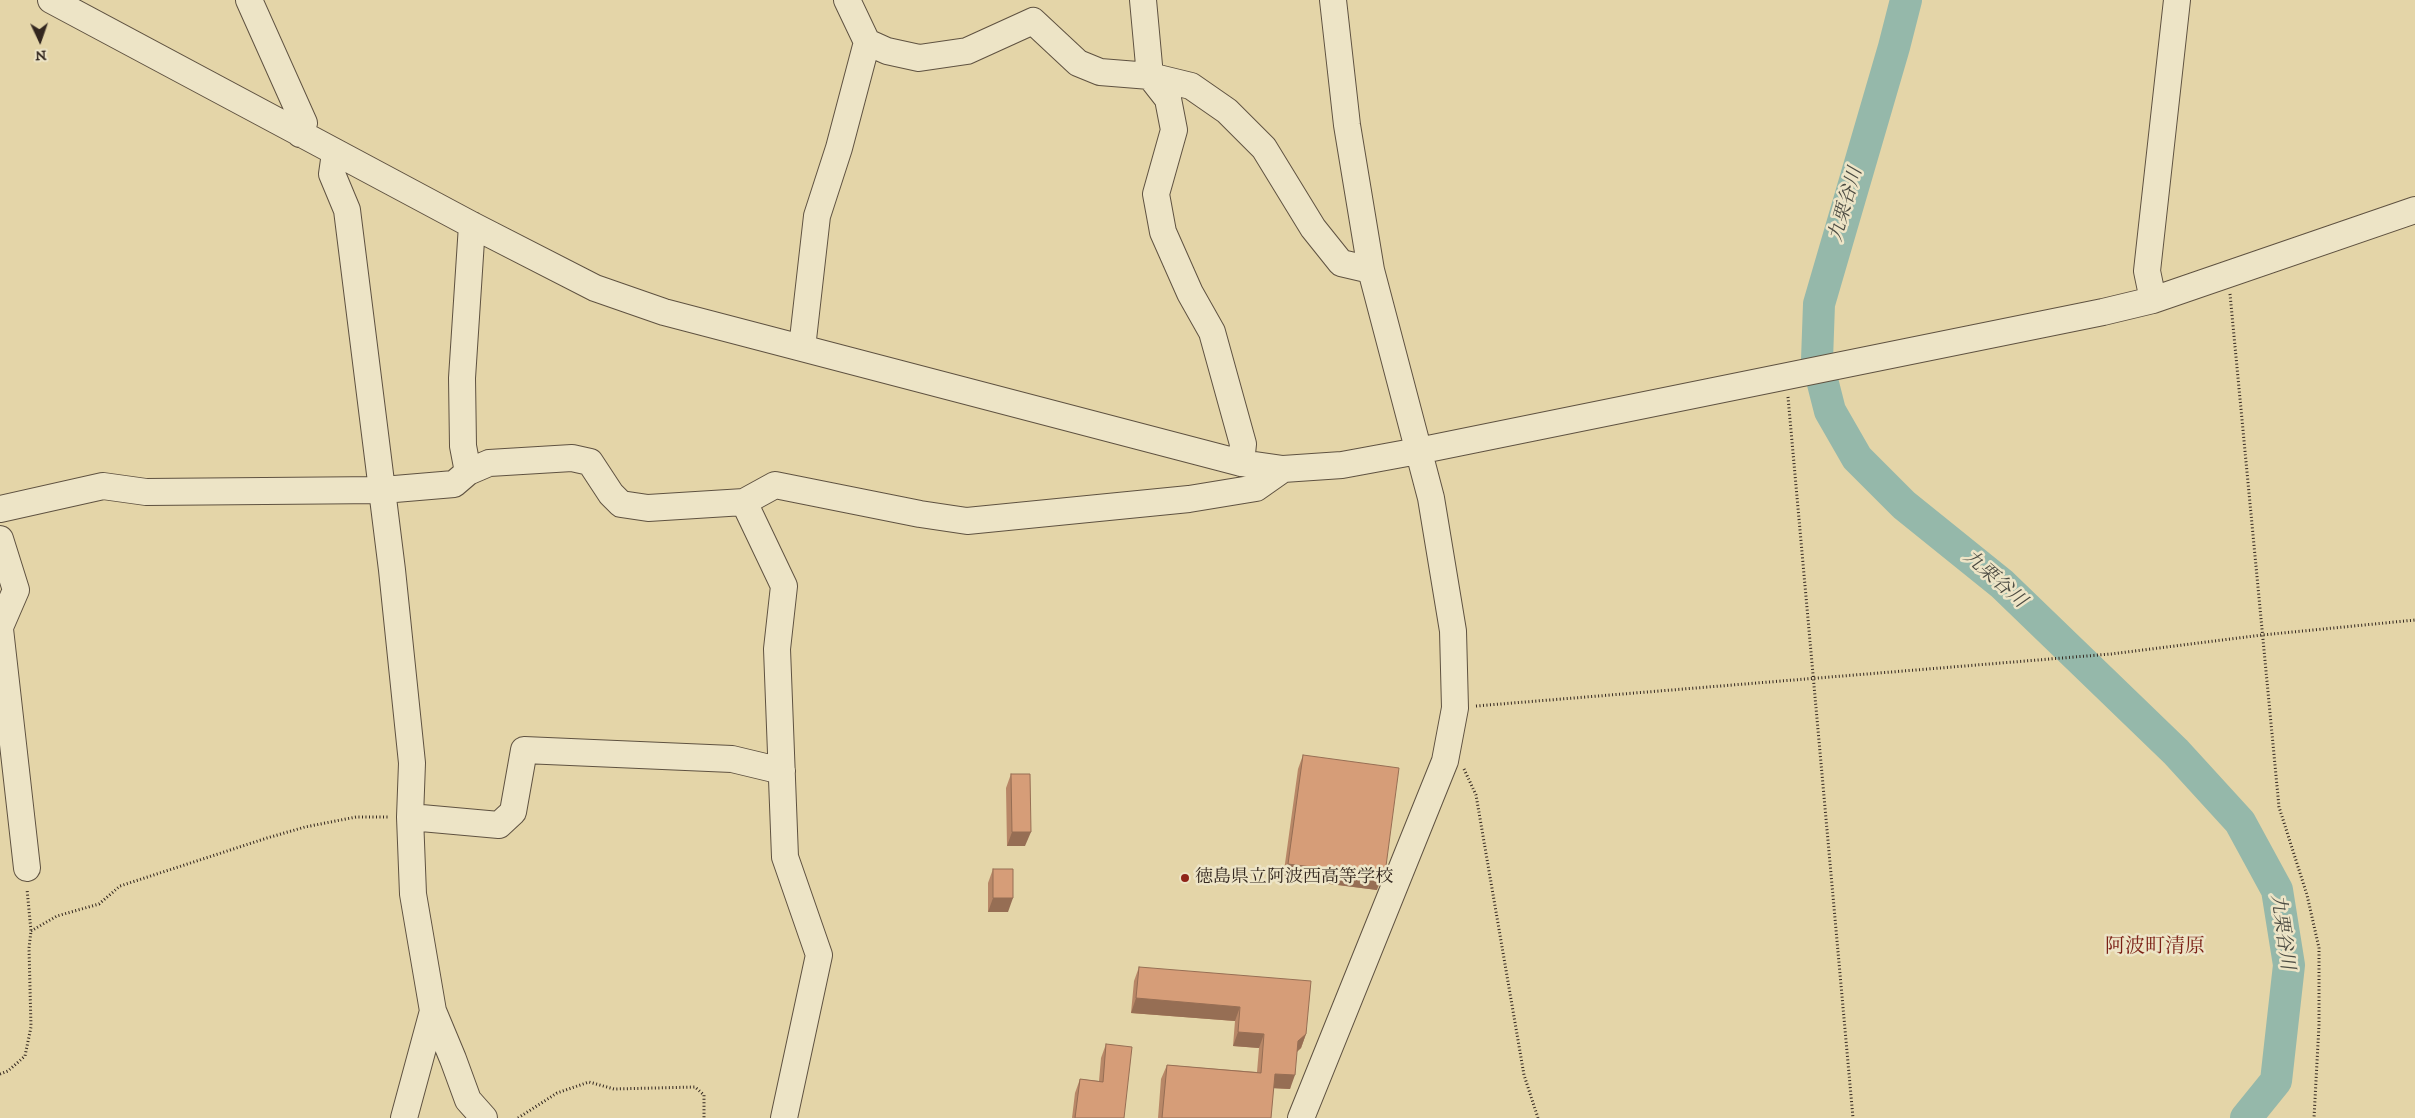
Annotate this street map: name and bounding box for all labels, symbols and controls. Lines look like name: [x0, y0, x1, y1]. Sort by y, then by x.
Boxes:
north arrow: [15, 15, 65, 65]
text: N: [35, 46, 47, 64]
water label: 九栗谷川: [1826, 165, 1868, 245]
water label: 九栗谷川: [1958, 546, 2030, 614]
place label: 徳島県立阿波西高等学校: [1195, 867, 1393, 889]
marker: 徳島県立阿波西高等学校: [1179, 872, 1191, 884]
water label: 九栗谷川: [2264, 893, 2298, 971]
district label: 阿波町清原: [2105, 936, 2205, 960]

